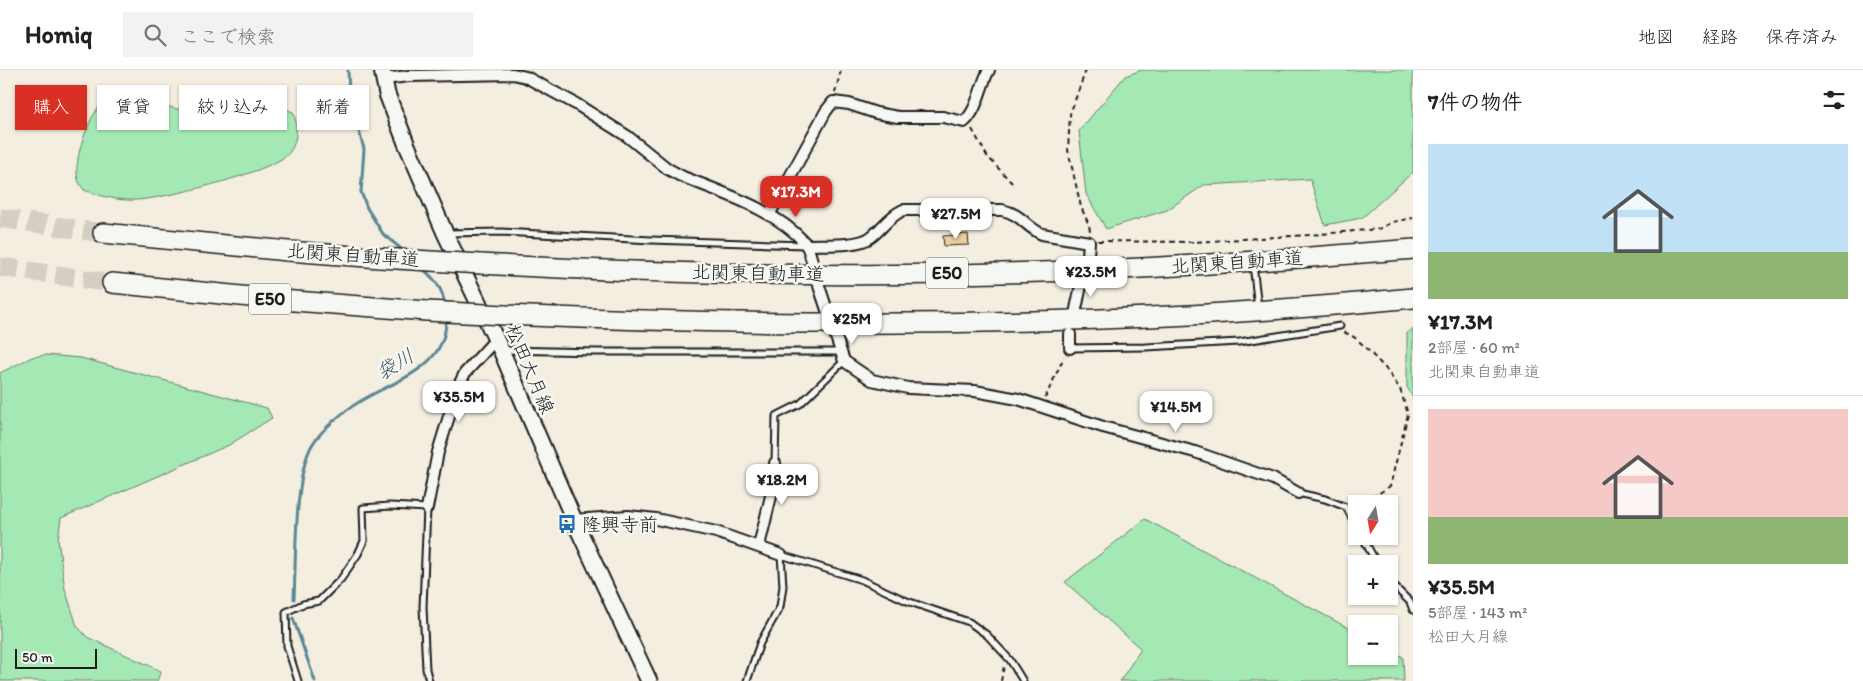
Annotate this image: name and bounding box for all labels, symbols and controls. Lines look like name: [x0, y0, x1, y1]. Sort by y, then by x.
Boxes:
search box: [123, 12, 473, 57]
text: Homiq: [25, 20, 93, 49]
icon: search: [141, 21, 169, 49]
text: ここで検索: [181, 25, 276, 48]
text: 地図: [1638, 26, 1674, 48]
text: 経路: [1702, 26, 1738, 48]
text: 保存済み: [1766, 26, 1838, 48]
chip: 購入: [15, 85, 87, 130]
chip: 賃貸: [97, 85, 169, 130]
chip: 絞り込み: [179, 85, 287, 130]
chip: 新着: [297, 85, 369, 130]
icon: filters: [1820, 86, 1848, 114]
text: 7件の物件: [1428, 89, 1522, 114]
pin: ¥17.3M: [755, 176, 837, 218]
icon: home: [1593, 176, 1683, 266]
text: ¥17.3M: [771, 182, 821, 201]
pin: ¥27.5M: [915, 198, 997, 240]
text: ¥27.5M: [931, 204, 981, 223]
street label: 北関東自動車道: [286, 239, 420, 271]
street label: 北関東自動車道: [1170, 246, 1304, 278]
pin: ¥23.5M: [1050, 256, 1132, 298]
road number: E50: [926, 258, 968, 288]
street label: 北関東自動車道: [691, 260, 825, 286]
text: ¥23.5M: [1065, 262, 1117, 281]
road number: E50: [249, 283, 291, 314]
pin: ¥25M: [822, 302, 882, 345]
text: ¥25M: [833, 309, 871, 328]
text: ¥17.3M: [1428, 309, 1493, 334]
street label: 松田大月線: [501, 321, 559, 417]
text: 2部屋 · 60 m²: [1428, 338, 1520, 357]
water label: 袋川: [372, 343, 418, 385]
text: 北関東自動車道: [1428, 362, 1540, 381]
pin: ¥35.5M: [418, 380, 500, 423]
text: ¥35.5M: [434, 387, 485, 406]
pin: ¥14.5M: [1135, 390, 1217, 433]
text: ¥14.5M: [1151, 397, 1201, 416]
icon: home: [1593, 442, 1683, 532]
pin: ¥18.2M: [741, 464, 823, 506]
text: ¥18.2M: [757, 470, 807, 489]
north arrow: [1348, 495, 1398, 545]
map controls: [1348, 495, 1398, 665]
bus stop icon: 隆興寺前: [556, 513, 578, 535]
place label: 隆興寺前: [582, 513, 658, 536]
button: +: [1348, 555, 1398, 605]
text: ¥35.5M: [1428, 574, 1495, 599]
text: 5部屋 · 143 m²: [1428, 603, 1527, 622]
button: −: [1348, 615, 1398, 665]
text: 松田大月線: [1428, 627, 1508, 646]
scale bar: [15, 646, 98, 669]
text: 50 m: [22, 649, 53, 666]

